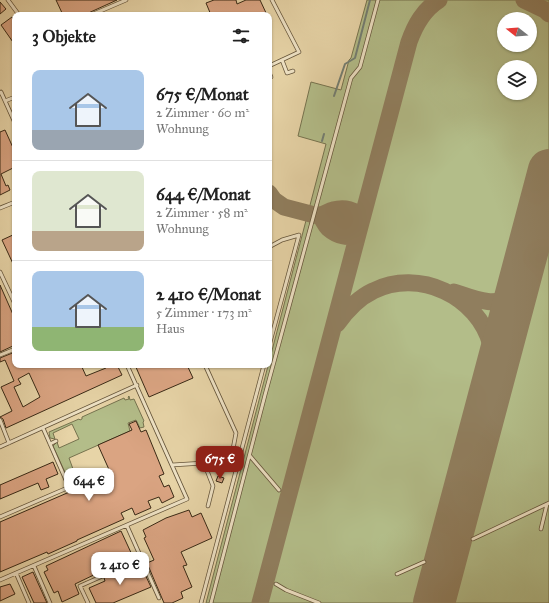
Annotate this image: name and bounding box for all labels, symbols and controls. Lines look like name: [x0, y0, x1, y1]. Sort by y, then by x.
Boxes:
north arrow: [497, 12, 537, 52]
map controls: [497, 12, 537, 100]
icon: filters: [230, 25, 252, 47]
text: 3 Objekte: [32, 26, 96, 47]
button: layers: [497, 60, 537, 100]
text: 675 €/Monat: [156, 84, 249, 105]
icon: home: [64, 86, 112, 134]
text: 2 Zimmer · 60 m²: [156, 105, 249, 121]
text: Wohnung: [156, 121, 209, 137]
text: 644 €/Monat: [156, 184, 251, 205]
icon: home: [64, 187, 112, 235]
text: 2 Zimmer · 58 m²: [156, 205, 248, 221]
text: Wohnung: [156, 221, 209, 237]
text: 2 410 €/Monat: [156, 284, 261, 305]
icon: home: [64, 287, 112, 335]
text: 5 Zimmer · 173 m²: [156, 305, 252, 321]
text: Haus: [156, 321, 184, 337]
pin: 675 €: [192, 446, 248, 480]
text: 675 €: [205, 451, 235, 467]
pin: 644 €: [61, 468, 117, 502]
text: 644 €: [73, 473, 105, 489]
pin: 2 410 €: [83, 552, 157, 586]
text: 2 410 €: [100, 557, 140, 573]

